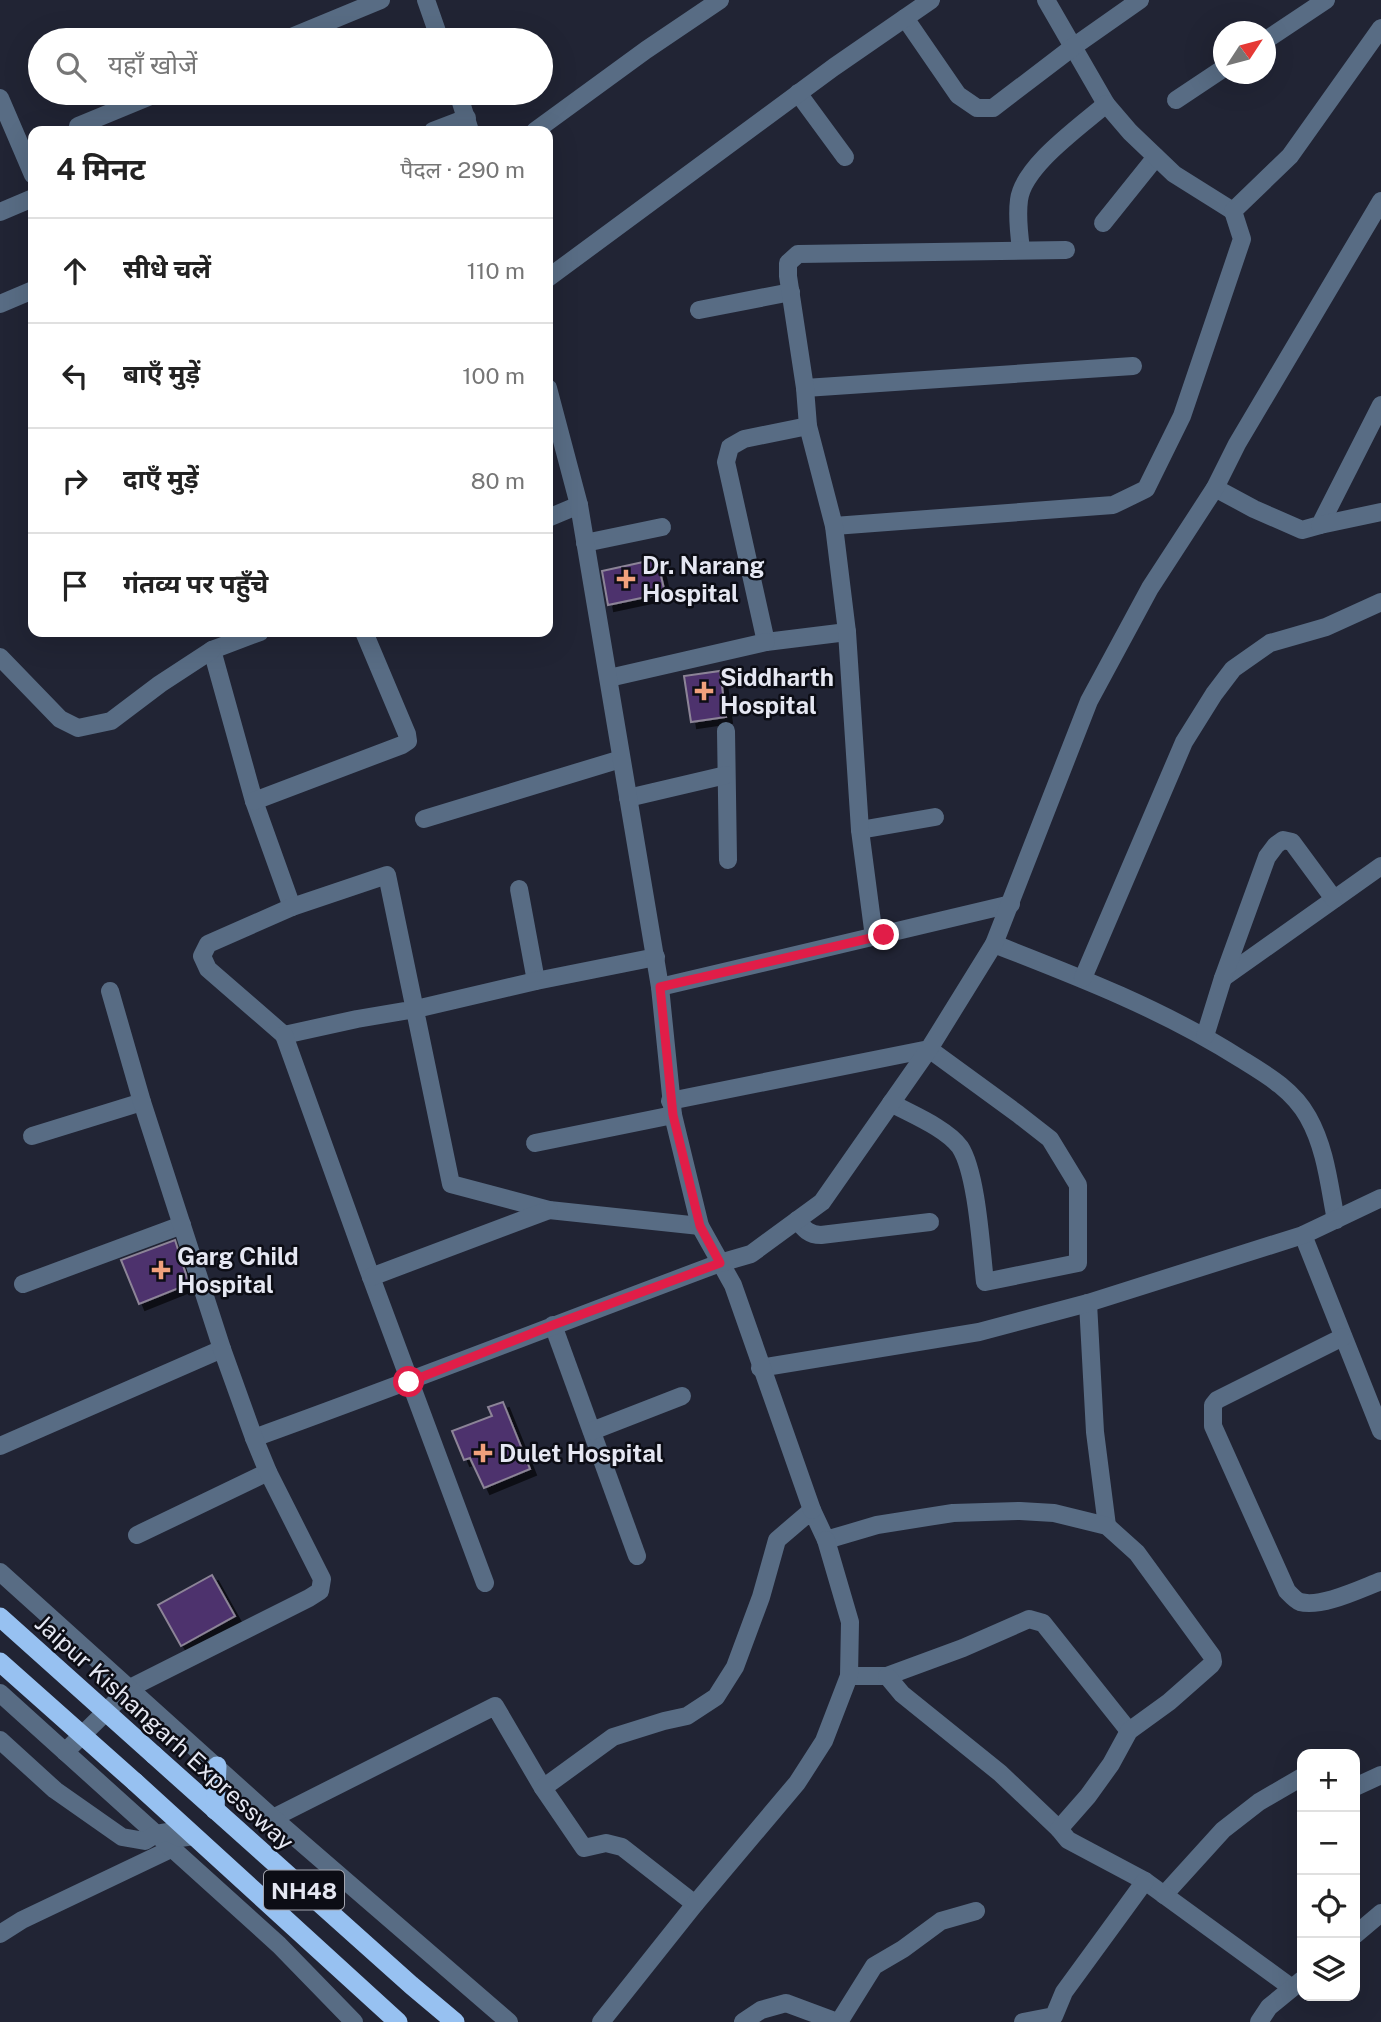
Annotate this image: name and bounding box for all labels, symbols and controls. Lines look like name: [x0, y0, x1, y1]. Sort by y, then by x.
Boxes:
north arrow: [1213, 21, 1276, 84]
search box: [28, 28, 553, 105]
icon: search: [52, 48, 90, 86]
text: यहाँ खोजें: [108, 49, 197, 80]
text: 4 मिनट: [56, 151, 145, 187]
text: पैदल · 290 m: [400, 156, 525, 183]
icon: ahead: [56, 252, 94, 290]
text: सीधे चलें: [123, 253, 211, 284]
text: 110 m: [467, 257, 525, 284]
icon: left: [56, 357, 94, 395]
text: बाएँ मुड़ें: [123, 358, 200, 389]
text: 100 m: [462, 362, 525, 389]
icon: right: [56, 462, 94, 500]
text: दाएँ मुड़ें: [123, 463, 199, 494]
text: 80 m: [471, 467, 525, 494]
place label: Dr. Narang Hospital: [642, 551, 765, 607]
icon: arrive: [56, 567, 94, 605]
text: गंतव्य पर पहुँचे: [123, 568, 268, 599]
marker: Dr. Narang Hospital: [616, 569, 636, 589]
place label: Siddharth Hospital: [720, 663, 834, 719]
marker: Siddharth Hospital: [694, 681, 714, 701]
route end: [868, 919, 899, 950]
place label: Garg Child Hospital: [177, 1242, 299, 1298]
marker: Garg Child Hospital: [151, 1260, 171, 1280]
route start: [393, 1366, 424, 1397]
place label: Dulet Hospital: [499, 1439, 664, 1467]
marker: Dulet Hospital: [473, 1443, 493, 1463]
street label: Jaipur Kishangarh Expressway: [30, 1608, 300, 1856]
map controls: [1297, 1749, 1360, 2001]
button: +: [1297, 1749, 1360, 1812]
button: −: [1297, 1812, 1360, 1875]
road number: NH48: [264, 1870, 344, 1910]
button: locate: [1297, 1875, 1360, 1938]
button: layers: [1297, 1938, 1360, 2001]

